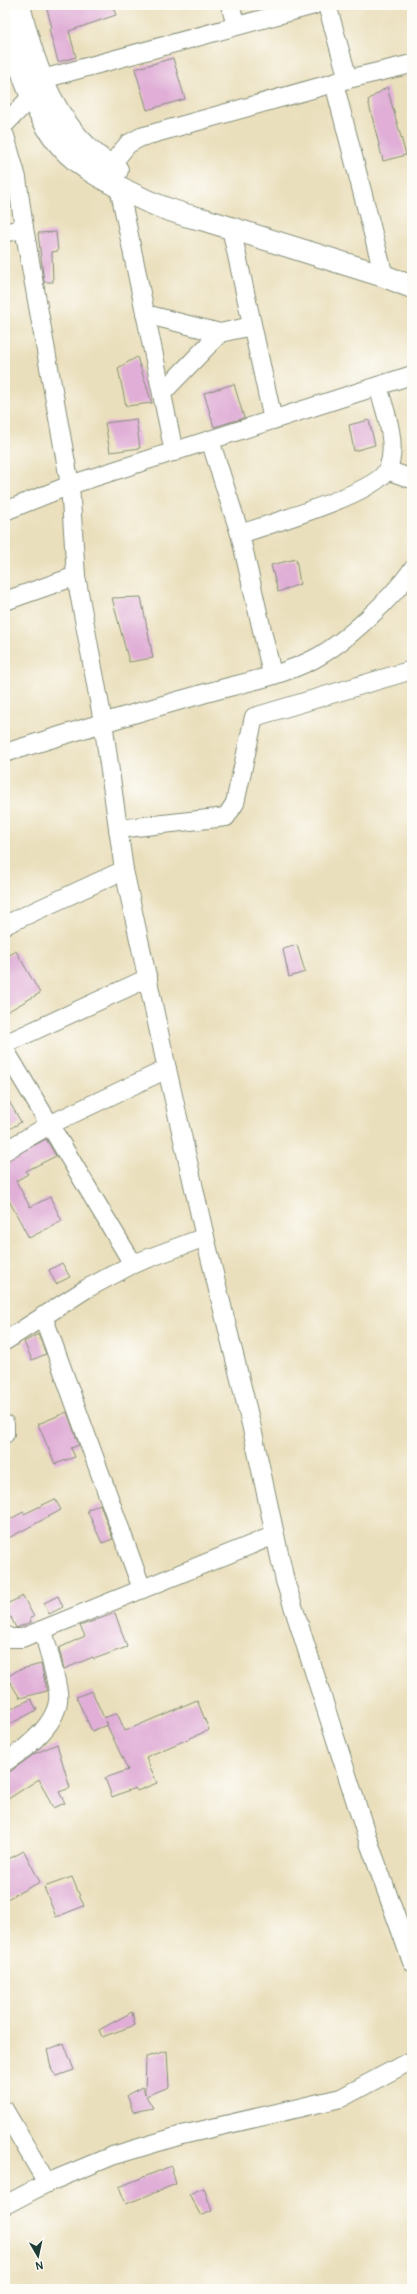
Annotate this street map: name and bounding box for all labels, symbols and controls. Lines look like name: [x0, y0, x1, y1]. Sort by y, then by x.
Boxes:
north arrow: [18, 2236, 58, 2276]
text: N: [34, 2258, 44, 2272]

